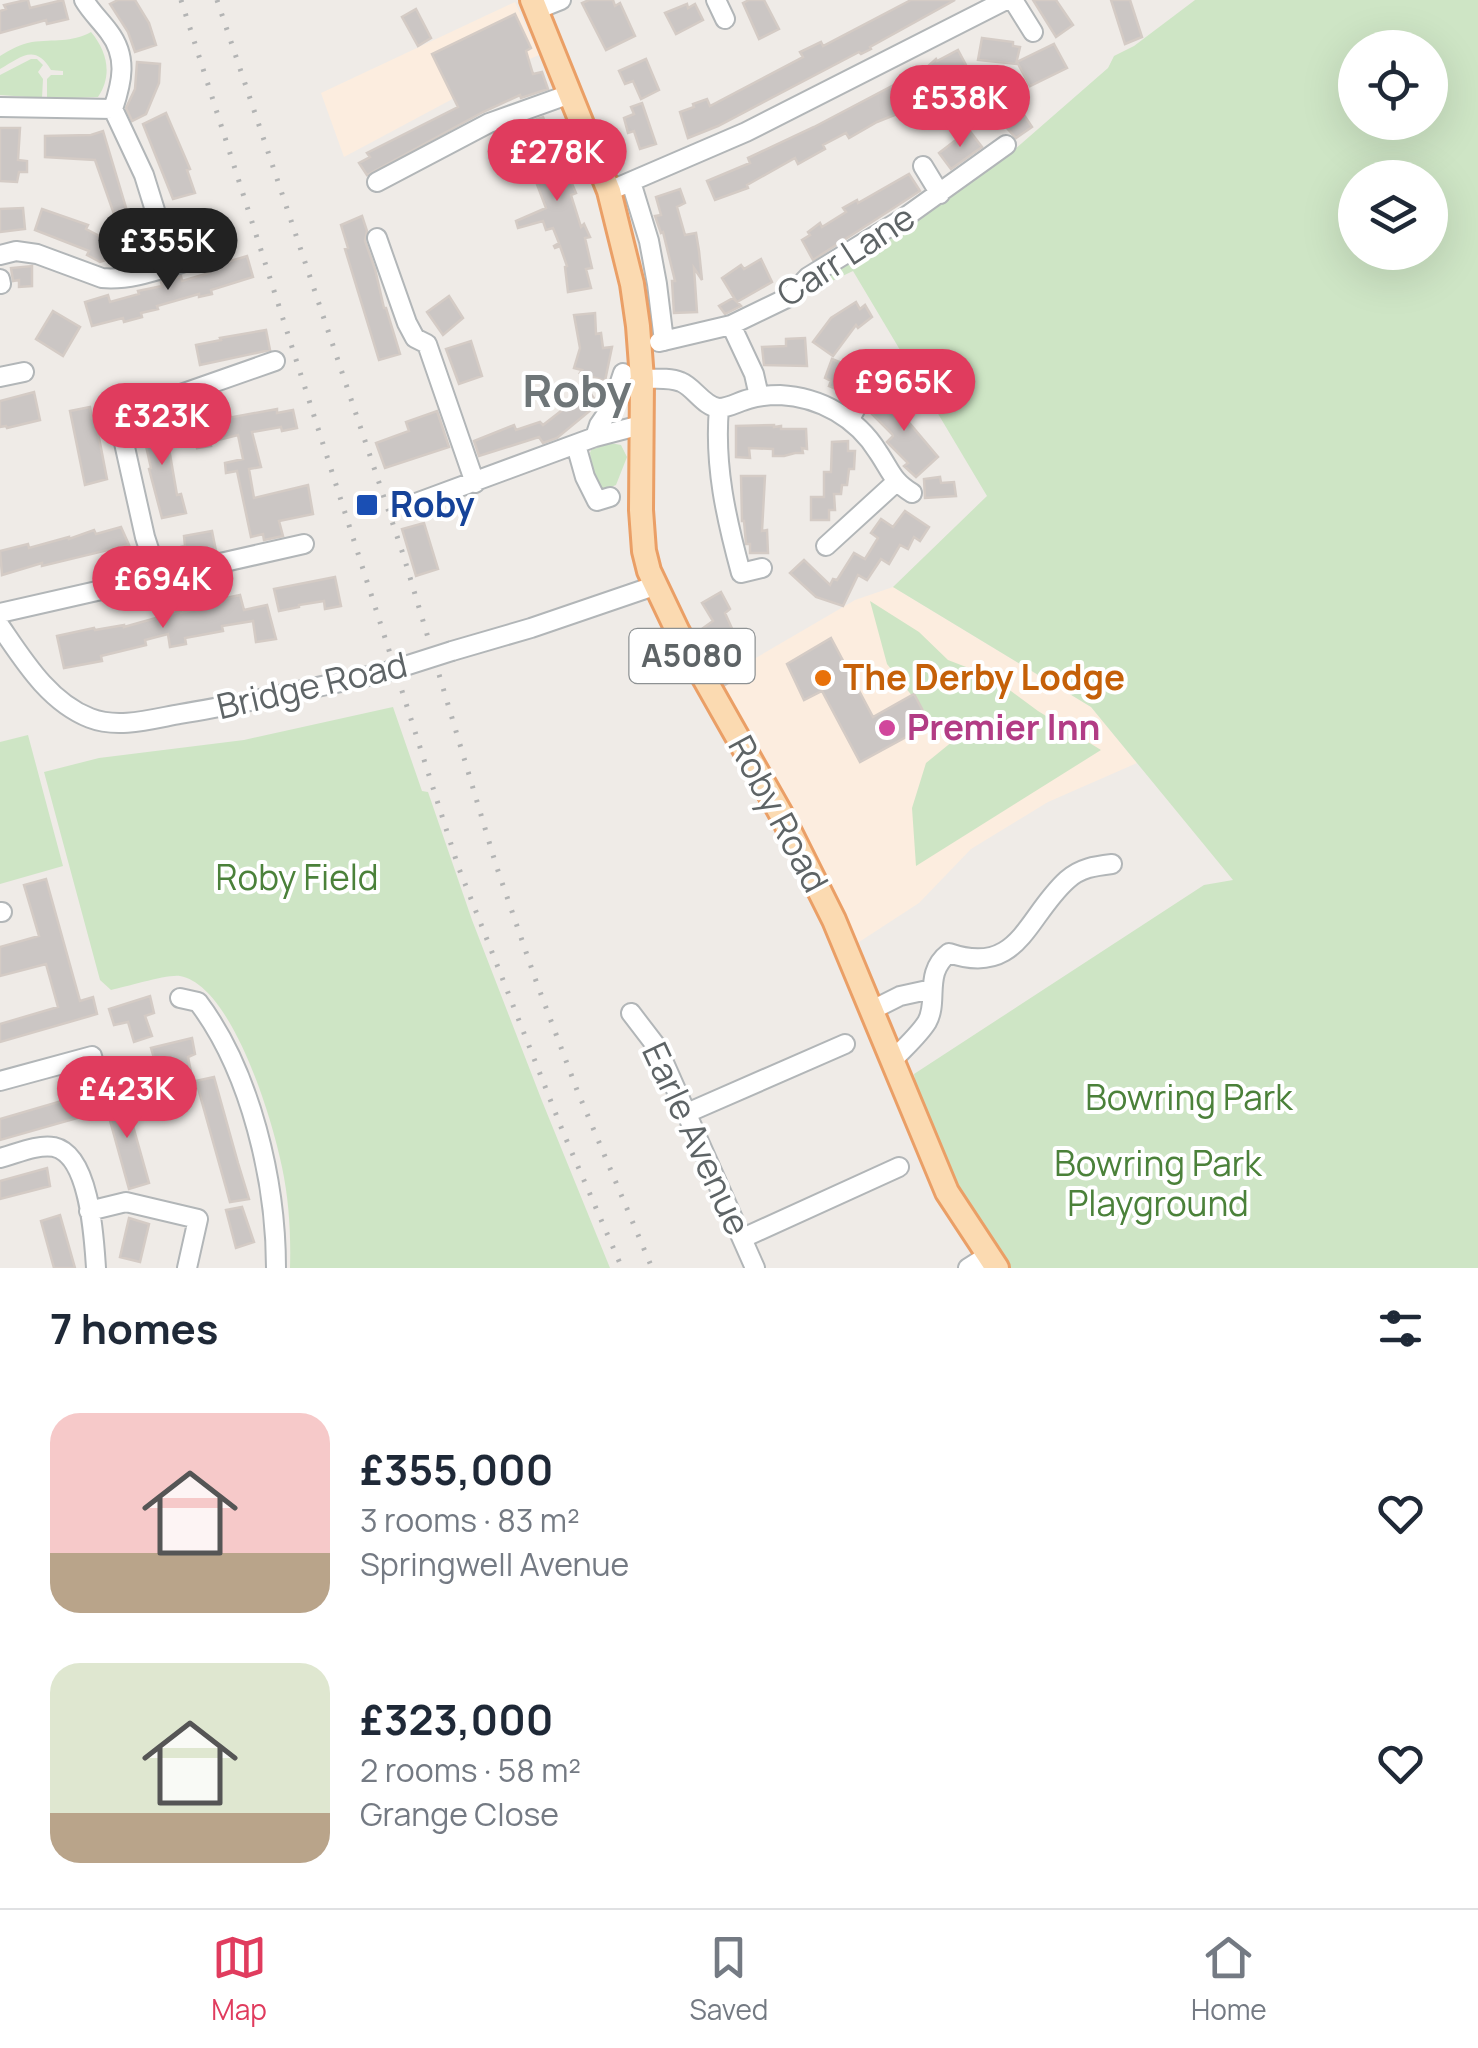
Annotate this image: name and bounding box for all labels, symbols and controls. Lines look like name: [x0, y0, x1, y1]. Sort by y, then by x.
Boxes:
map controls: [1338, 30, 1448, 270]
button: locate: [1338, 30, 1448, 140]
pin: £538K: [890, 65, 1030, 150]
text: £538K: [912, 75, 1008, 119]
pin: £278K: [487, 119, 627, 204]
text: £278K: [510, 129, 604, 173]
button: layers: [1338, 160, 1448, 270]
street label: Carr Lane: [767, 193, 924, 318]
pin: £355K: [98, 208, 238, 293]
text: £355K: [120, 218, 216, 262]
pin: £965K: [834, 349, 974, 434]
district label: Roby: [523, 359, 631, 421]
text: £965K: [855, 359, 953, 403]
pin: £323K: [92, 383, 232, 468]
text: £323K: [114, 393, 210, 437]
place label: Roby: [390, 480, 475, 528]
marker: Roby: [354, 492, 380, 518]
pin: £694K: [93, 546, 233, 631]
text: £694K: [114, 556, 212, 600]
road number: A5080: [630, 629, 754, 683]
street label: Bridge Road: [212, 640, 412, 730]
place label: The Derby Lodge: [843, 653, 1125, 701]
marker: The Derby Lodge: [812, 667, 834, 689]
place label: Premier Inn: [907, 703, 1100, 751]
marker: Premier Inn: [876, 717, 898, 739]
street label: Roby Road: [718, 727, 840, 900]
park label: Roby Field: [215, 853, 379, 901]
street label: Earle Avenue: [631, 1034, 762, 1243]
pin: £423K: [57, 1056, 197, 1141]
text: £423K: [79, 1066, 175, 1110]
park label: Bowring Park: [1085, 1073, 1294, 1121]
park label: Bowring Park Playground: [1054, 1139, 1263, 1227]
text: 7 homes: [50, 1299, 218, 1357]
icon: filters: [1373, 1301, 1428, 1356]
text: £355,000: [360, 1440, 553, 1498]
icon: home: [130, 1453, 250, 1573]
icon: heart: [1373, 1486, 1428, 1541]
text: 3 rooms · 83 m²: [360, 1498, 580, 1542]
text: Springwell Avenue: [360, 1542, 629, 1586]
text: £323,000: [360, 1690, 554, 1748]
icon: home: [130, 1703, 250, 1823]
icon: heart: [1373, 1736, 1428, 1791]
text: 2 rooms · 58 m²: [360, 1748, 581, 1792]
text: Grange Close: [360, 1792, 559, 1836]
tab: Map: [211, 1930, 267, 2028]
tab: Saved: [690, 1930, 768, 2028]
tab: Home: [1191, 1930, 1267, 2028]

